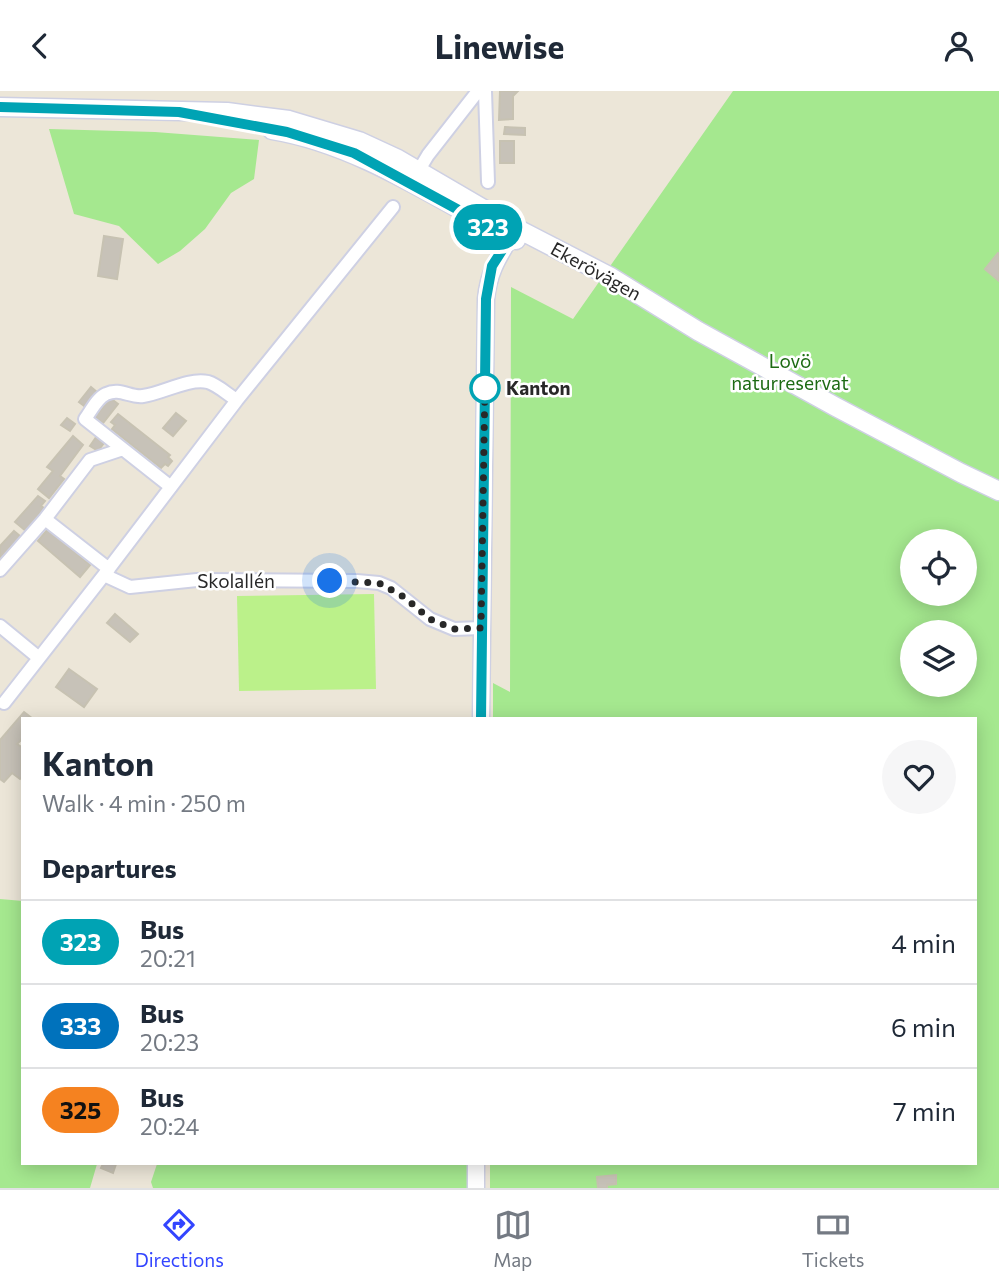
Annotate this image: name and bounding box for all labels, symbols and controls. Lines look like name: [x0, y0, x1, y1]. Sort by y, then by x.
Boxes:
text: Linewise: [435, 26, 564, 66]
icon: back: [21, 27, 59, 65]
icon: person: [940, 27, 978, 65]
line badge: 323: [448, 204, 528, 250]
text: 323: [467, 212, 509, 241]
street label: Ekerövägen: [547, 236, 645, 305]
park label: Lovö naturreservat: [731, 349, 849, 394]
marker: Kanton: [470, 373, 500, 403]
place label: Kanton: [506, 376, 571, 399]
map controls: [900, 529, 977, 697]
button: locate: [900, 529, 977, 606]
your location: [312, 563, 347, 598]
street label: Skolallén: [197, 569, 275, 592]
button: layers: [900, 620, 977, 697]
button: heart: [882, 740, 956, 814]
text: Kanton: [42, 742, 154, 783]
text: Walk · 4 min · 250 m: [42, 789, 246, 817]
text: Departures: [42, 852, 177, 883]
text: Bus: [140, 913, 184, 944]
text: 323: [60, 927, 101, 956]
text: 4 min: [891, 927, 956, 958]
text: 20:21: [140, 944, 196, 972]
text: Bus: [140, 997, 184, 1028]
text: 333: [60, 1011, 101, 1040]
text: 6 min: [891, 1011, 956, 1042]
text: 20:23: [140, 1028, 199, 1056]
text: Bus: [140, 1081, 184, 1112]
text: 325: [60, 1095, 101, 1124]
text: 7 min: [893, 1095, 956, 1126]
text: 20:24: [140, 1112, 199, 1140]
tab: Directions: [135, 1206, 224, 1271]
tab: Map: [493, 1206, 532, 1271]
tab: Tickets: [802, 1206, 864, 1271]

